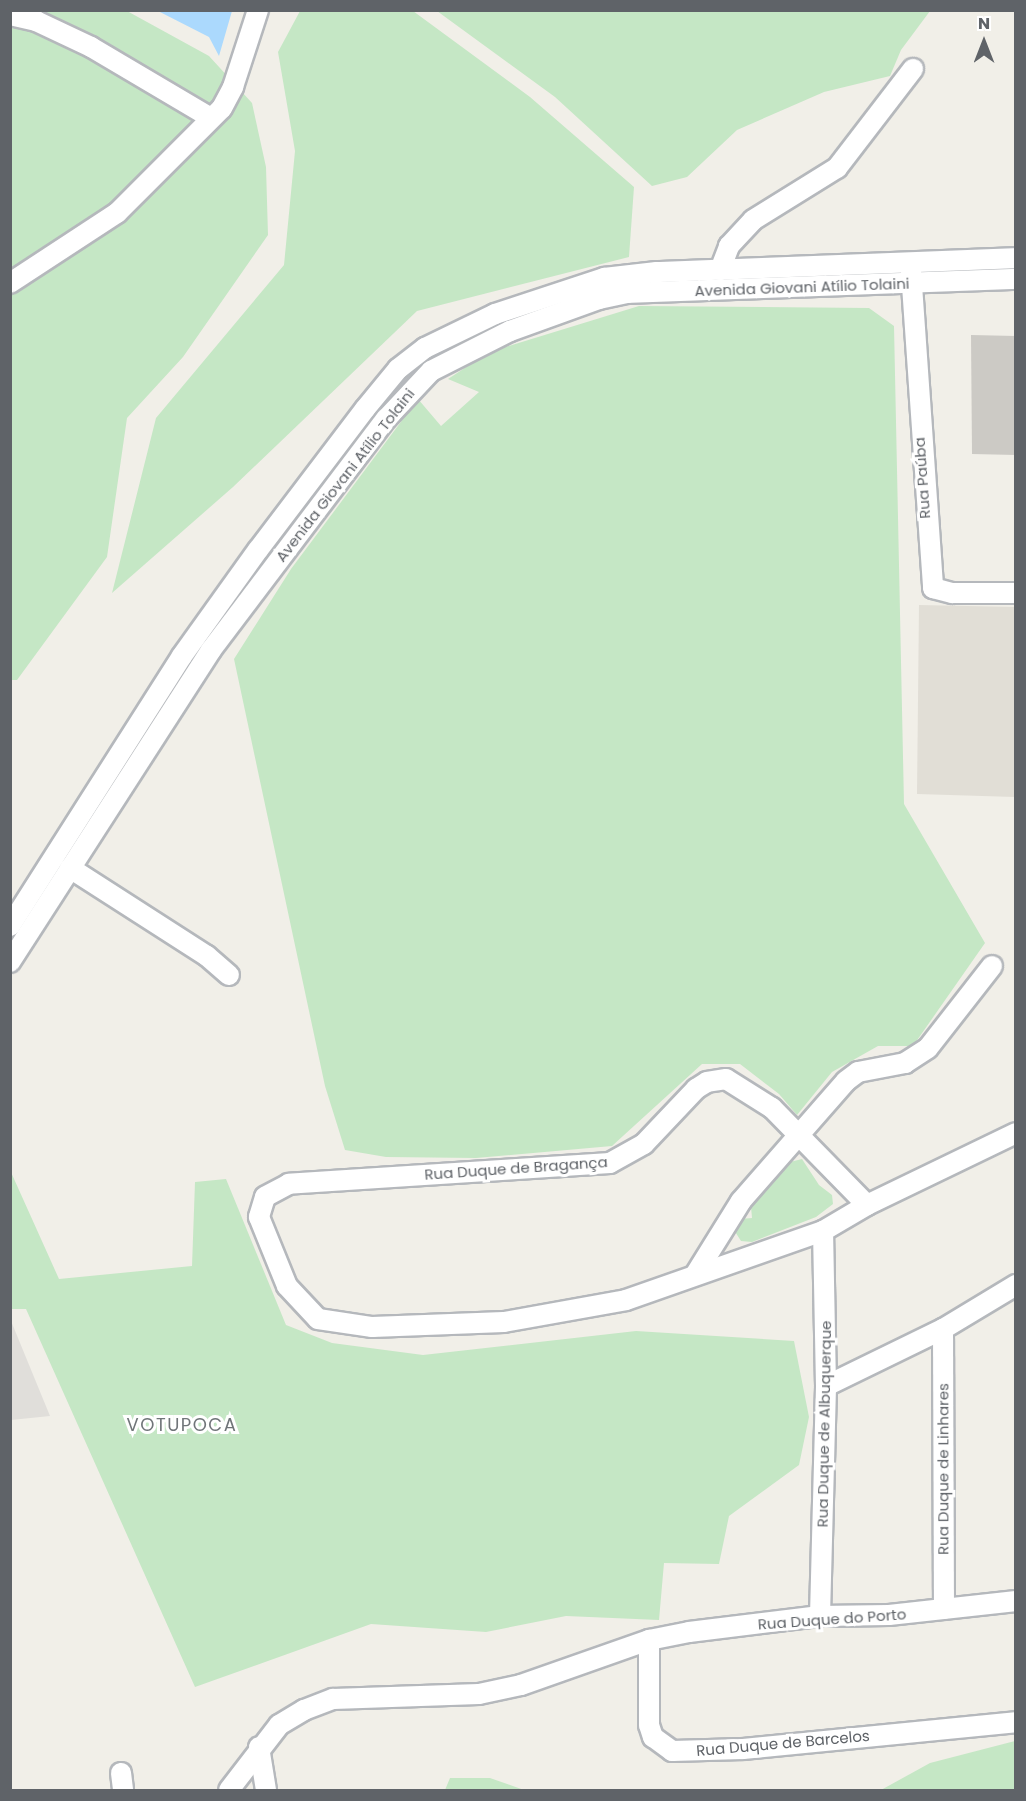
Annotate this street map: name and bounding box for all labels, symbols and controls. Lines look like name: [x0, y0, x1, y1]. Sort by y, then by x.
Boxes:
north arrow: [954, 12, 1014, 72]
text: N: [978, 12, 990, 35]
street label: Avenida Giovani Atílio Tolaini: [694, 274, 910, 300]
street label: Avenida Giovani Atílio Tolaini: [272, 385, 418, 565]
street label: Rua Paúba: [910, 437, 934, 519]
street label: Rua Duque de Bragança: [424, 1153, 608, 1183]
street label: Rua Duque de Albuquerque: [813, 1320, 835, 1528]
street label: Rua Duque de Linhares: [934, 1383, 952, 1555]
district label: VOTUPOCA: [127, 1414, 237, 1436]
street label: Rua Duque do Porto: [757, 1605, 907, 1633]
street label: Rua Duque de Barcelos: [696, 1726, 870, 1760]

